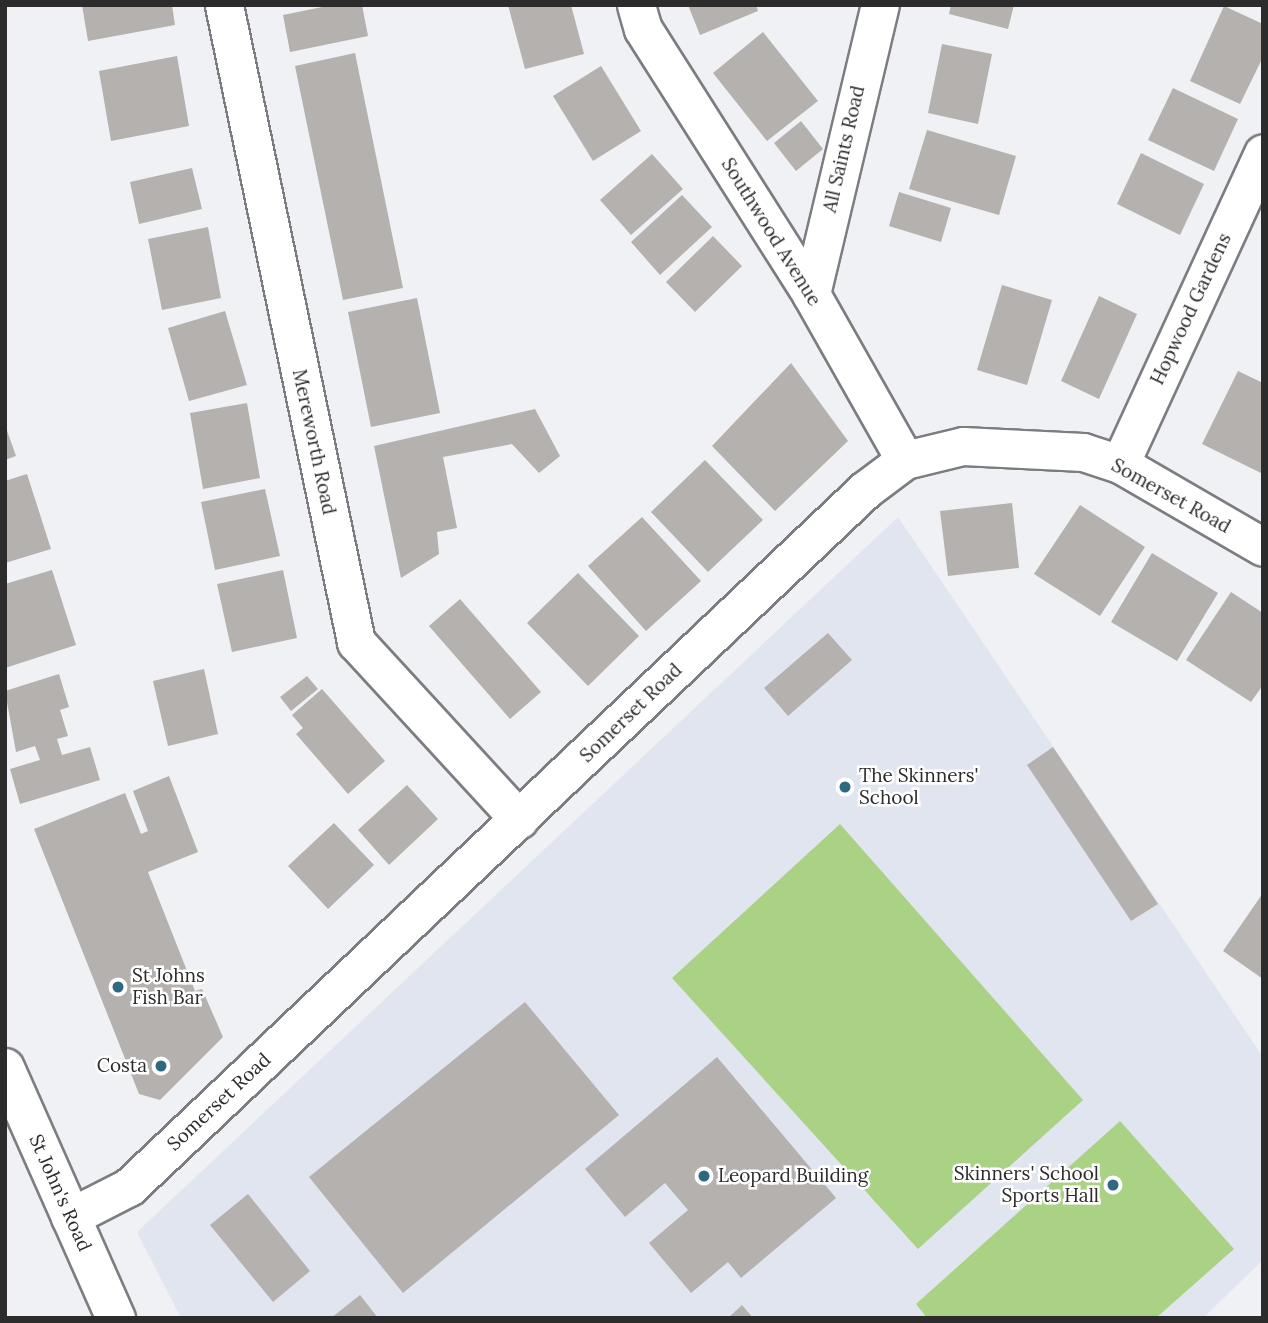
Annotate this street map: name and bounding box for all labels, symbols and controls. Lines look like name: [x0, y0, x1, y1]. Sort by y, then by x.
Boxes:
street label: All Saints Road: [818, 83, 870, 215]
street label: Southwood Avenue: [716, 154, 826, 310]
street label: Hopwood Gardens: [1146, 230, 1236, 388]
street label: Mereworth Road: [287, 367, 341, 517]
street label: Somerset Road: [1107, 454, 1235, 538]
street label: Somerset Road: [575, 659, 687, 767]
place label: The Skinners' School: [859, 765, 978, 809]
marker: The Skinners' School: [837, 779, 853, 795]
place label: St Johns Fish Bar: [132, 965, 205, 1009]
marker: St Johns Fish Bar: [110, 979, 126, 995]
street label: Somerset Road: [163, 1048, 275, 1156]
place label: Costa: [97, 1055, 147, 1077]
marker: Costa: [153, 1058, 169, 1074]
street label: St John's Road: [24, 1131, 96, 1255]
place label: Skinners' School Sports Hall: [954, 1163, 1099, 1207]
place label: Leopard Building: [718, 1165, 868, 1187]
marker: Leopard Building: [696, 1168, 712, 1184]
marker: Skinners' School Sports Hall: [1105, 1177, 1121, 1193]

